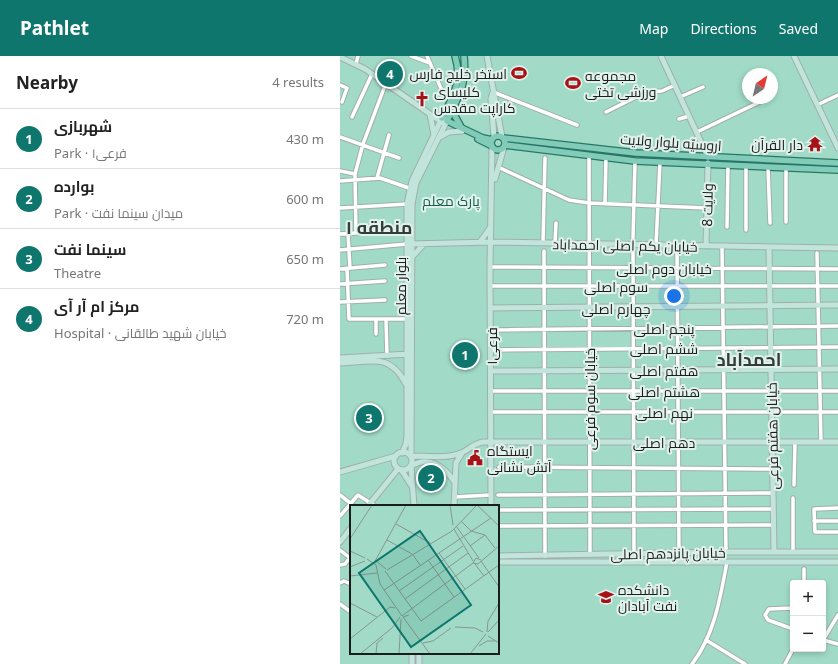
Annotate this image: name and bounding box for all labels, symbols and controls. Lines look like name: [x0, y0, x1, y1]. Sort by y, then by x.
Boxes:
text: Pathlet: [20, 15, 89, 41]
text: Map: [639, 19, 668, 38]
text: Directions: [690, 19, 757, 38]
text: Saved: [779, 19, 818, 38]
pin: 4: [377, 59, 403, 89]
place label: استخر خلیج فارس: [409, 64, 507, 83]
sports icon: استخر خلیج فارس: [510, 64, 528, 82]
place label: مجموعه ورزشی تختی: [585, 66, 656, 101]
north arrow: [742, 68, 778, 104]
text: Nearby: [16, 71, 78, 94]
text: 4 results: [272, 73, 324, 91]
sports icon: مجموعه ورزشی تختی: [564, 74, 582, 92]
place label: کلیسای کاراپت مقدس: [434, 82, 516, 118]
church icon: کلیسای کاراپت مقدس: [413, 90, 431, 108]
text: شهربازی: [54, 116, 112, 136]
street label: اروسیّه بلوار ولایت: [620, 129, 722, 155]
text: 1: [25, 130, 33, 148]
text: 430 m: [286, 130, 324, 148]
place label: دار القرآن: [751, 135, 803, 154]
temple icon: دار القرآن: [806, 135, 824, 153]
text: Park · فرعی۱: [54, 144, 127, 162]
text: بوارده: [54, 176, 94, 196]
street label: ولایت 8: [697, 183, 717, 227]
text: 2: [25, 190, 33, 208]
text: 600 m: [286, 190, 324, 208]
park label: پارک معلم: [422, 191, 480, 211]
text: Park · میدان سینما نفت: [54, 204, 183, 222]
district label: منطقه ۱: [346, 215, 412, 239]
street label: خیابان یکم اصلی احمداباد: [552, 234, 698, 257]
text: سینما نفت: [54, 239, 126, 259]
text: 3: [25, 250, 33, 268]
text: 650 m: [286, 250, 324, 268]
street label: بلوار معلم: [391, 257, 411, 315]
street label: خیابان دوم اصلی: [616, 259, 712, 279]
text: Theatre: [54, 264, 101, 282]
street label: سوم اصلی: [584, 277, 648, 297]
your location: [664, 286, 684, 306]
text: مرکز ام آر آی: [54, 296, 140, 316]
street label: چهارم اصلی: [581, 299, 651, 319]
text: 4: [25, 310, 33, 328]
text: 720 m: [286, 310, 324, 328]
street label: پنجم اصلی: [633, 319, 695, 339]
text: Hospital · خیابان شهيد طالقانی: [54, 324, 227, 342]
street label: فرعی۱: [482, 327, 501, 365]
street label: ششم اصلی: [630, 339, 698, 359]
pin: 1: [452, 340, 478, 370]
district label: احمدآباد: [717, 347, 781, 371]
street label: خیابان سوم فرعی: [580, 348, 600, 450]
street label: هفتم اصلی: [630, 361, 699, 381]
street label: هشتم اصلی: [628, 382, 700, 402]
street label: خیابان هفتم فرعی: [762, 382, 783, 490]
pin: 3: [356, 403, 382, 433]
street label: نهم اصلی: [635, 403, 693, 423]
street label: دهم اصلی: [633, 433, 695, 453]
place label: ایستگاه آتش نشانی: [487, 441, 552, 476]
public building icon: ایستگاه آتش نشانی: [466, 449, 484, 467]
pin: 2: [418, 463, 444, 493]
inset map: [350, 505, 499, 654]
street label: خیابان پانزدهم اصلی: [610, 542, 726, 565]
place label: دانشکده نفت آبادان: [618, 580, 677, 615]
map controls: [790, 580, 826, 652]
button: +: [790, 580, 826, 616]
school or university icon: دانشکده نفت آبادان: [597, 588, 615, 606]
button: −: [790, 616, 826, 652]

